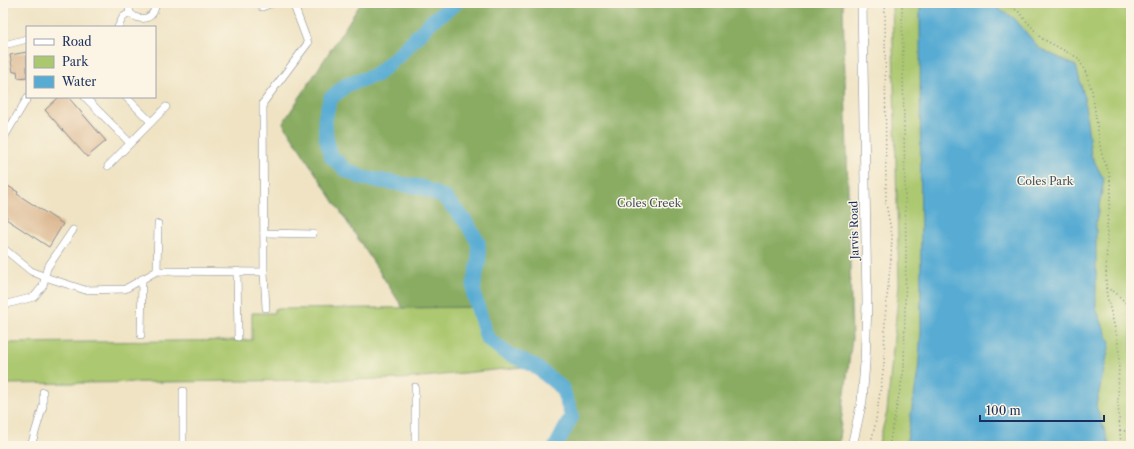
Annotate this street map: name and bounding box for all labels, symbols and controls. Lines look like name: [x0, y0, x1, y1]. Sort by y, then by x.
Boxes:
legend: [26, 26, 156, 98]
text: Road: [62, 34, 92, 49]
text: Park: [62, 54, 89, 69]
text: Water: [61, 74, 96, 89]
park label: Coles Park: [1017, 174, 1074, 188]
park label: Coles Creek: [617, 196, 682, 210]
street label: Jarvis Road: [846, 200, 862, 261]
scale bar: [980, 397, 1104, 423]
text: 100 m: [986, 403, 1021, 418]

